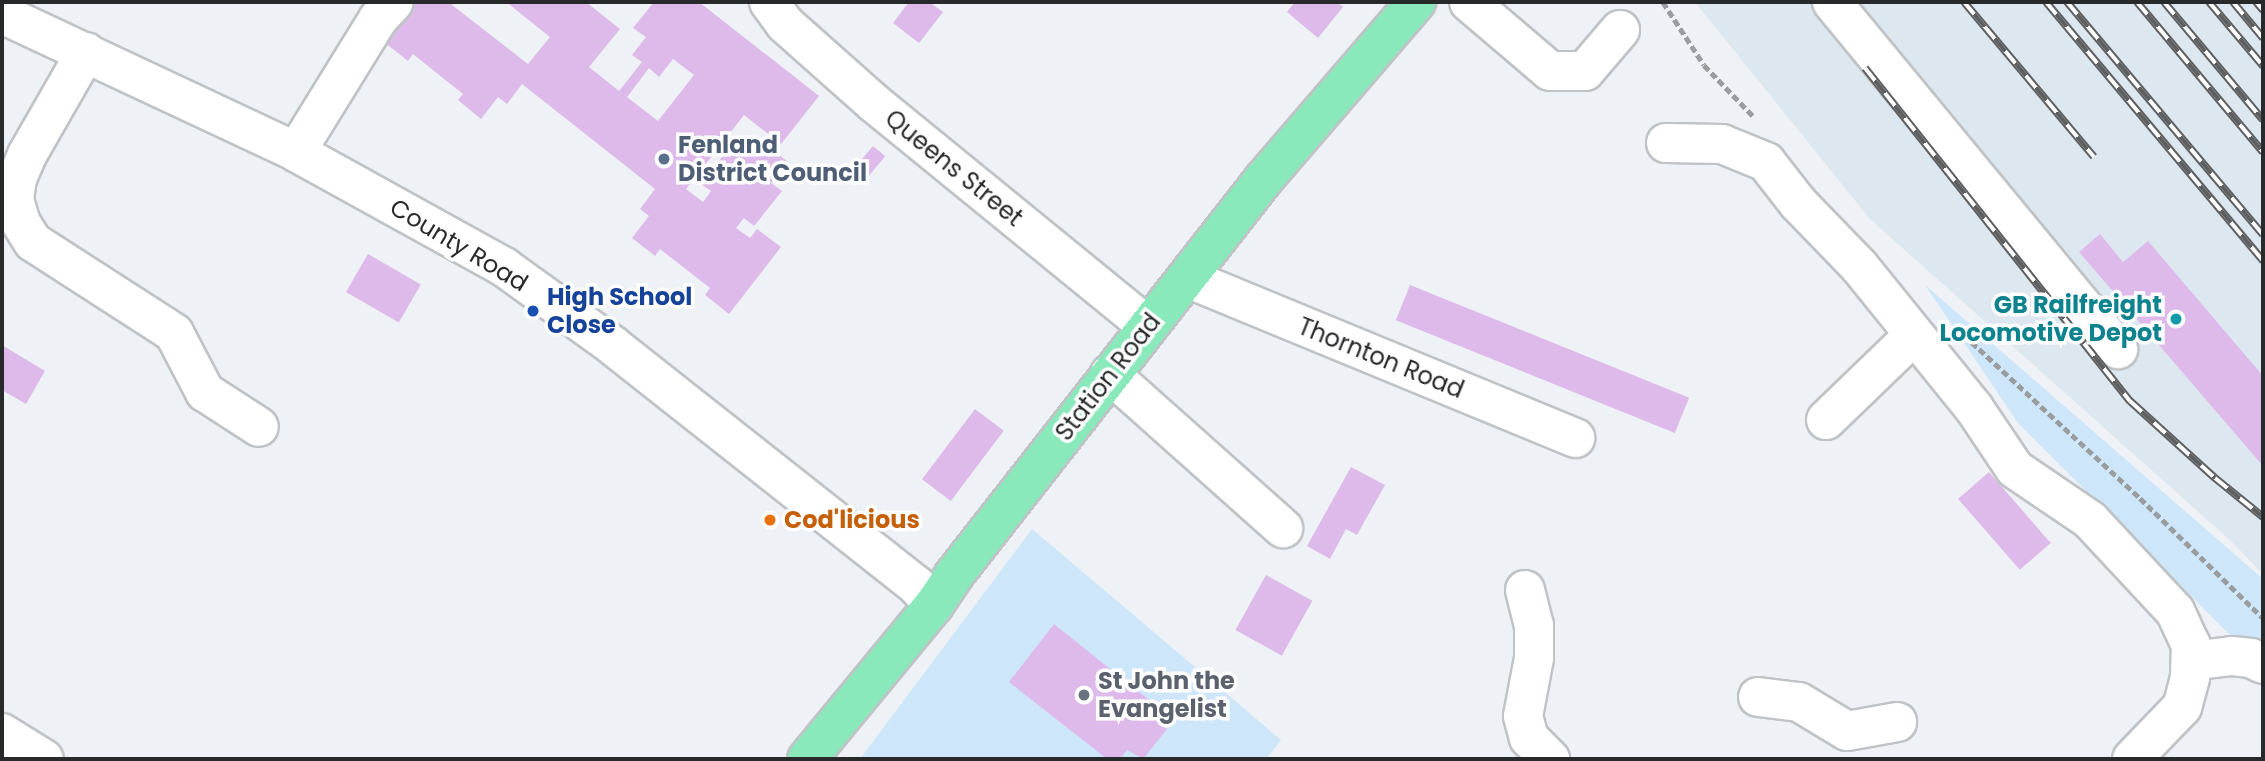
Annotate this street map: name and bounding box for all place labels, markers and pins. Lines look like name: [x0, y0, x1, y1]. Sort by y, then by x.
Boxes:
place label: Fenland District Council: [678, 131, 867, 187]
marker: Fenland District Council: [656, 151, 672, 167]
place label: High School Close: [547, 283, 692, 339]
place label: GB Railfreight Locomotive Depot: [1939, 291, 2162, 347]
marker: High School Close: [525, 303, 541, 319]
marker: GB Railfreight Locomotive Depot: [2168, 311, 2184, 327]
place label: Cod'licious: [784, 506, 920, 534]
marker: Cod'licious: [762, 512, 778, 528]
place label: St John the Evangelist: [1098, 667, 1235, 723]
marker: St John the Evangelist: [1076, 687, 1092, 703]

